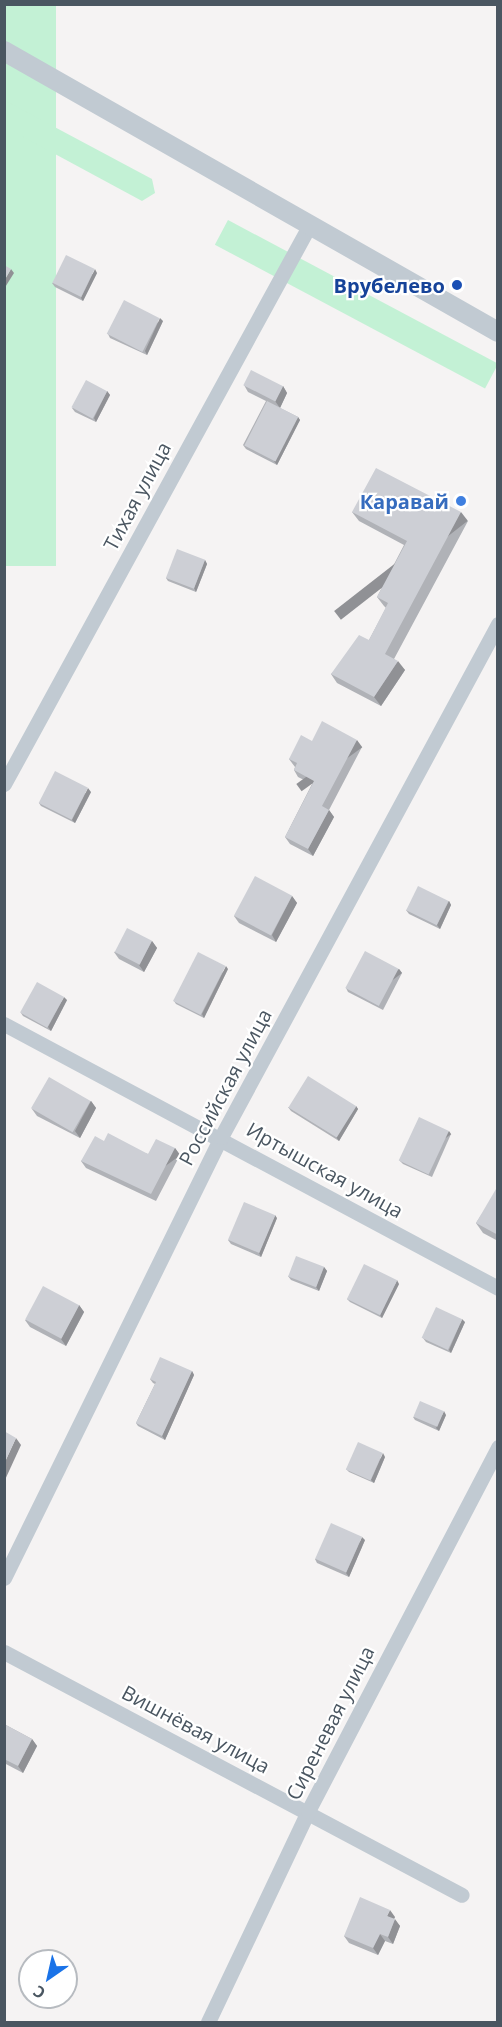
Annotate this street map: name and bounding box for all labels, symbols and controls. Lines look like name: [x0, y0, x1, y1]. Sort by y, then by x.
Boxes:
place label: Врубелево: [334, 273, 445, 297]
marker: Врубелево: [450, 278, 464, 292]
street label: Тихая улица: [98, 438, 176, 554]
place label: Каравай: [360, 489, 449, 513]
marker: Каравай: [454, 494, 468, 508]
street label: Российская улица: [174, 1005, 276, 1169]
street label: Иртышская улица: [243, 1117, 407, 1223]
street label: Сиреневая улица: [281, 1642, 379, 1804]
street label: Вишнёвая улица: [118, 1680, 274, 1778]
north arrow: [18, 1949, 78, 2009]
text: С: [29, 1980, 49, 2004]

